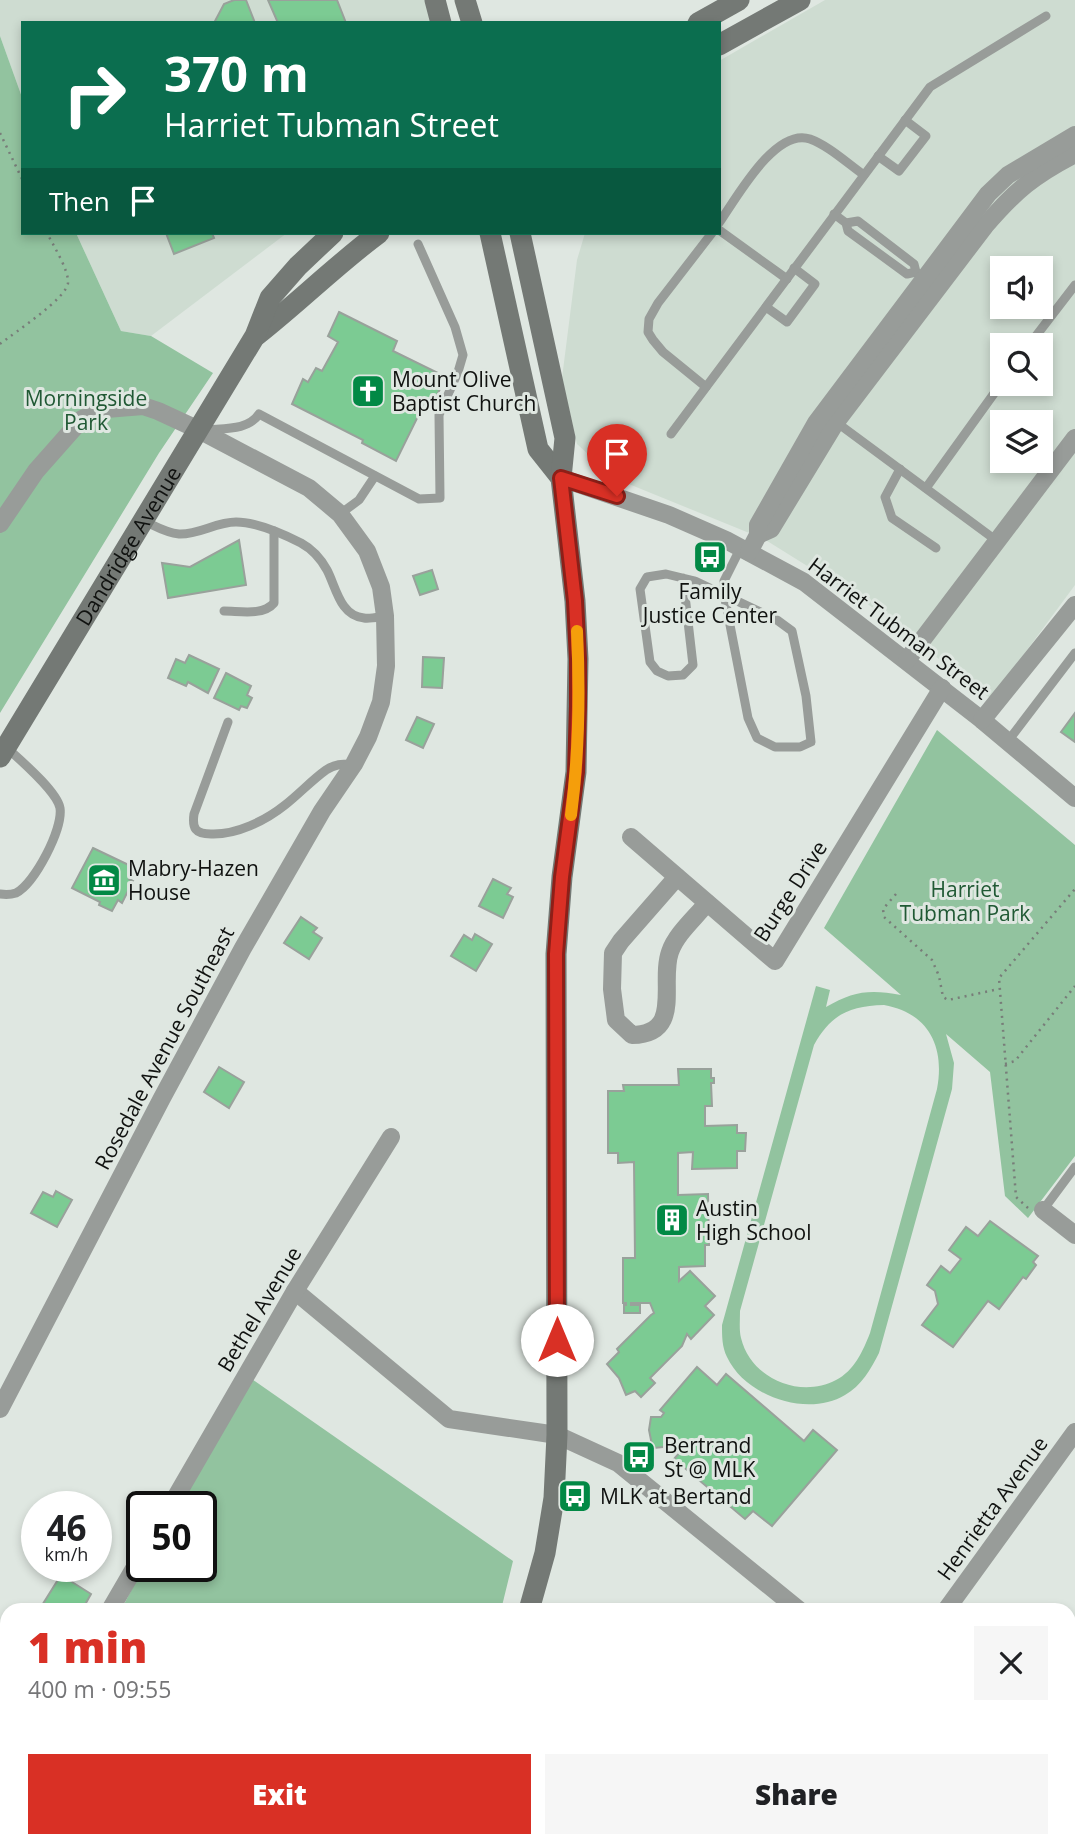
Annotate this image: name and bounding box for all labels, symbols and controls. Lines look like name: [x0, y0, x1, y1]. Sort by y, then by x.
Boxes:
text: 370 m: [164, 40, 309, 106]
icon: right: [49, 49, 140, 140]
text: Harriet Tubman Street: [164, 103, 499, 146]
icon: arrive: [124, 182, 162, 220]
text: Then: [49, 183, 110, 219]
map controls: [990, 256, 1053, 473]
button: sound: [990, 256, 1053, 319]
button: search: [990, 333, 1053, 396]
place label: Mount Olive Baptist Church: [392, 365, 536, 417]
church icon: Mount Olive Baptist Church: [349, 372, 387, 410]
park label: Morningside Park: [25, 384, 147, 436]
button: layers: [990, 410, 1053, 473]
pin: [587, 424, 647, 496]
icon: arrive: [598, 435, 636, 473]
street label: Dandridge Avenue: [69, 461, 187, 631]
bus stop icon: Family Justice Center: [691, 538, 729, 576]
street label: Harriet Tubman Street: [803, 551, 995, 705]
place label: Family Justice Center: [641, 577, 778, 629]
street label: Burge Drive: [747, 835, 833, 947]
place label: Mabry-Hazen House: [128, 854, 259, 906]
museum icon: Mabry-Hazen House: [85, 861, 123, 899]
park label: Harriet Tubman Park: [900, 875, 1030, 927]
street label: Rosedale Avenue Southeast: [88, 922, 240, 1174]
place label: Austin High School: [696, 1194, 812, 1246]
building icon: Austin High School: [653, 1201, 691, 1239]
street label: Bethel Avenue: [211, 1241, 307, 1377]
position arrow: [520, 1303, 594, 1377]
place label: Bertrand St @ MLK: [664, 1431, 756, 1483]
street label: Henrietta Avenue: [930, 1431, 1054, 1585]
bus stop icon: Bertrand St @ MLK: [620, 1438, 658, 1476]
bus stop icon: MLK at Bertand: [556, 1477, 594, 1515]
place label: MLK at Bertand: [600, 1482, 752, 1510]
speed limit sign: 50: [126, 1491, 217, 1582]
text: 46: [46, 1504, 87, 1551]
text: km/h: [45, 1542, 88, 1566]
text: 1 min: [28, 1618, 147, 1675]
button: close: [974, 1626, 1048, 1700]
text: 400 m · 09:55: [28, 1673, 171, 1705]
button: Exit: [28, 1754, 531, 1834]
button: Share: [545, 1754, 1048, 1834]

